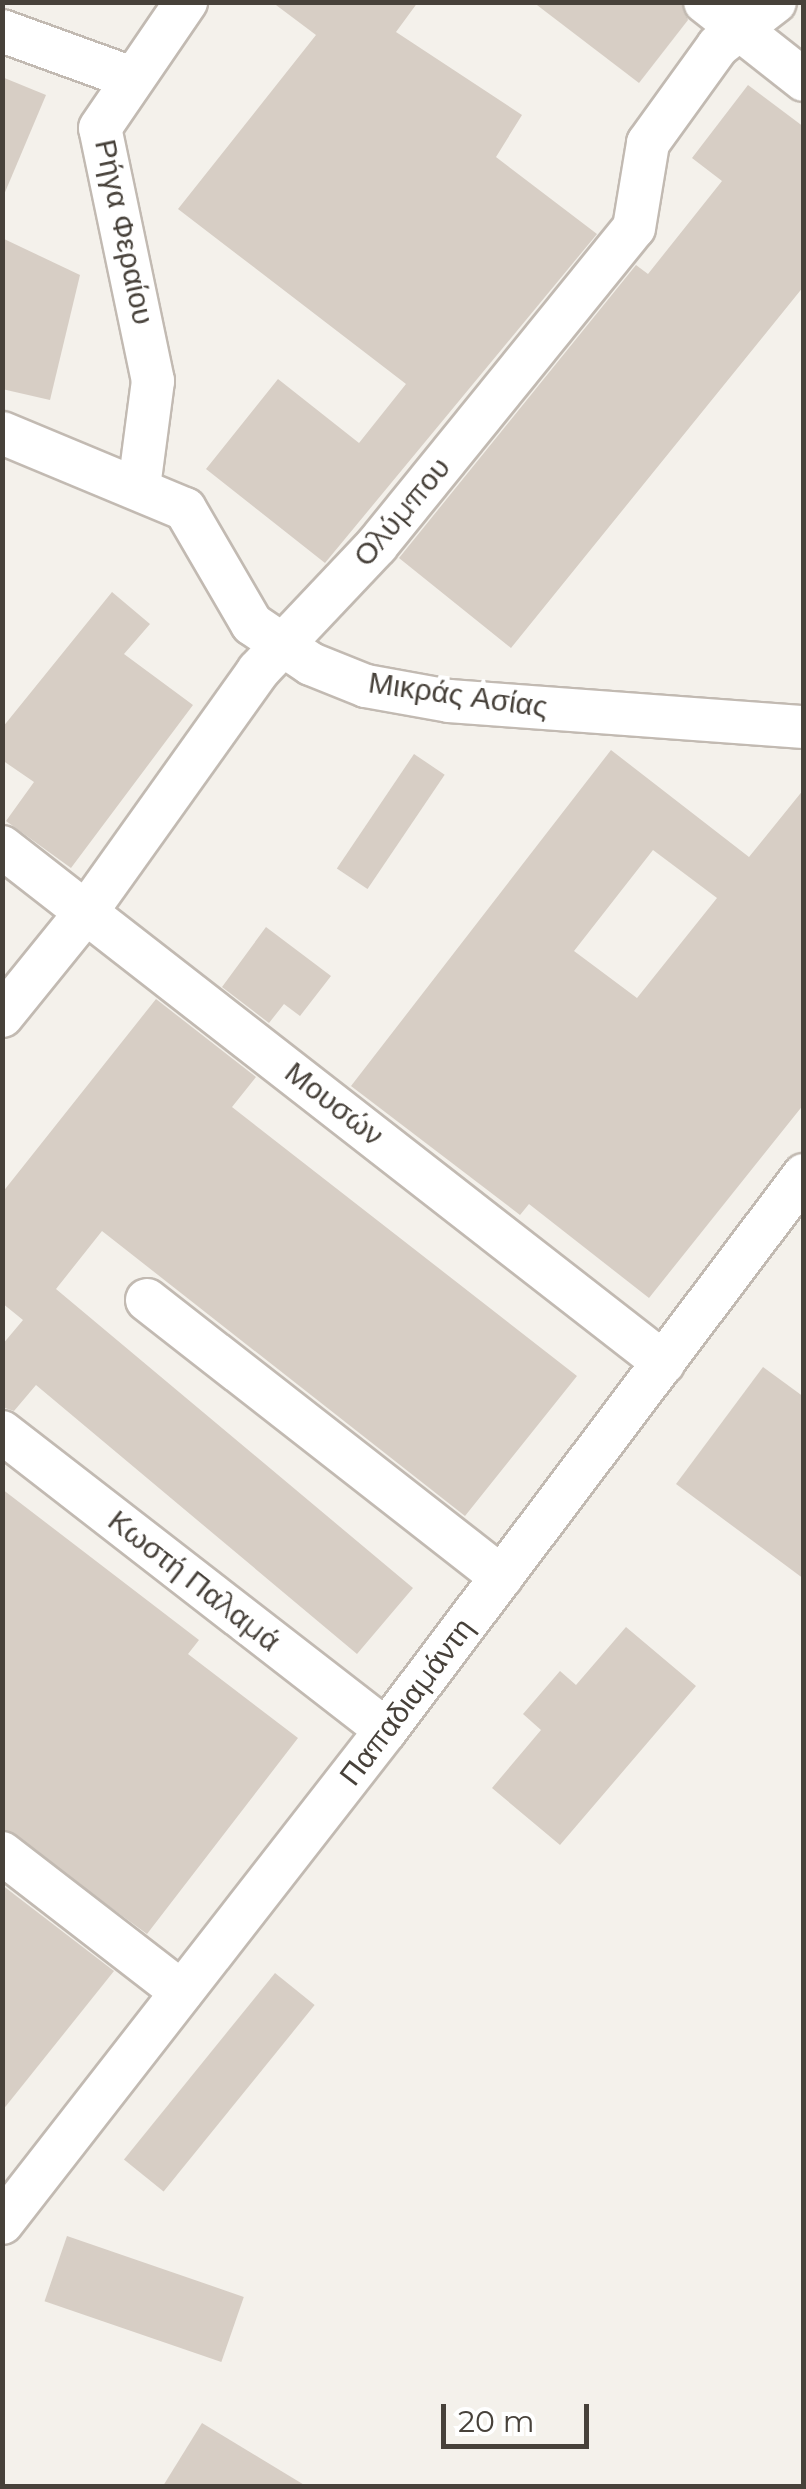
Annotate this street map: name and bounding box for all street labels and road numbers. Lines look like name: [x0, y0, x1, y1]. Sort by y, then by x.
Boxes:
street label: Ρήγα Φεραίου: [87, 136, 161, 328]
street label: Ολύμπου: [346, 450, 458, 574]
street label: Μικράς Ασίας: [366, 665, 550, 725]
street label: Μουσών: [278, 1054, 390, 1154]
street label: Κωστή Παλαμά: [101, 1503, 287, 1659]
street label: Παπαδιαμάντη: [332, 1611, 482, 1793]

